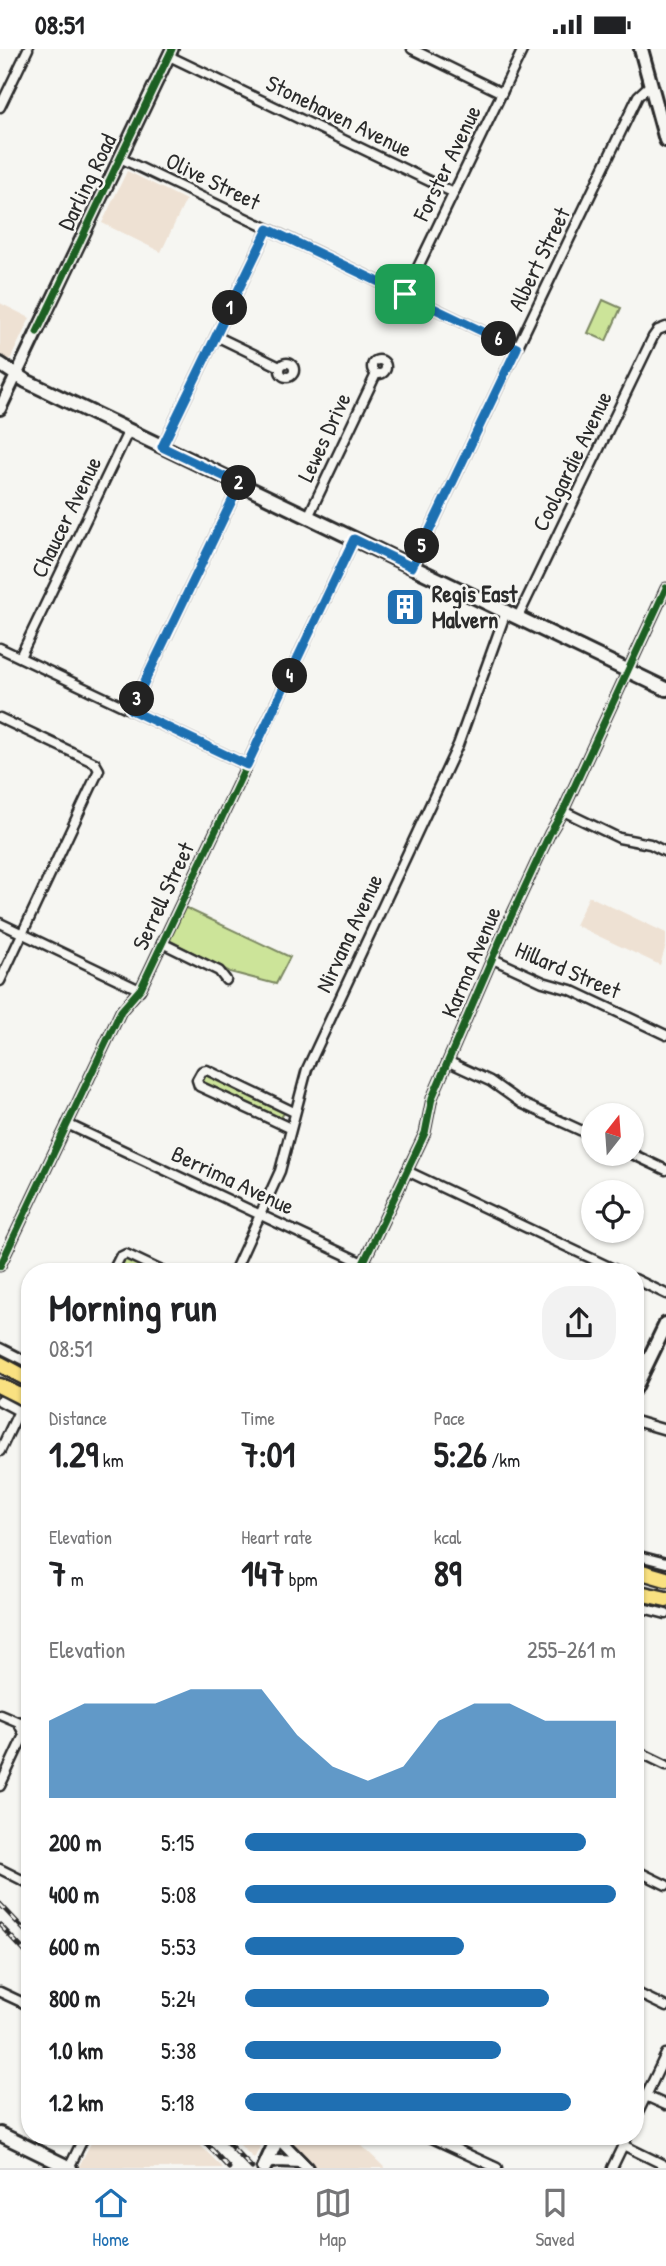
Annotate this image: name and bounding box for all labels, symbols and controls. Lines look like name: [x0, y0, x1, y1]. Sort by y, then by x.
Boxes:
text: 08:51: [35, 7, 84, 42]
street label: Stonehaven Avenue: [261, 67, 417, 164]
street label: Forster Avenue: [405, 100, 488, 227]
street label: Darling Road: [50, 128, 123, 235]
street label: Olive Street: [161, 144, 266, 217]
street label: Albert Street: [500, 201, 577, 316]
pin: [375, 264, 435, 324]
icon: arrive: [386, 275, 424, 313]
pin: 1: [212, 291, 247, 325]
text: 1: [226, 294, 233, 320]
pin: 6: [482, 321, 516, 357]
text: 6: [495, 325, 502, 351]
street label: Coolgardie Avenue: [524, 386, 619, 536]
street label: Lewes Drive: [289, 387, 358, 486]
street label: Chaucer Avenue: [23, 451, 108, 582]
pin: 2: [222, 465, 256, 501]
text: 2: [234, 469, 243, 495]
pin: 5: [404, 529, 440, 563]
text: 5: [417, 532, 426, 558]
place label: Regis East Malvern: [432, 578, 518, 635]
building icon: Regis East Malvern: [384, 586, 426, 628]
pin: 4: [272, 659, 308, 693]
text: 4: [286, 662, 293, 688]
pin: 3: [120, 681, 154, 717]
text: 3: [132, 685, 141, 711]
street label: Serrell Street: [124, 836, 201, 955]
street label: Nirvana Avenue: [308, 868, 390, 997]
street label: Karma Avenue: [433, 901, 508, 1022]
street label: Hillard Street: [511, 933, 627, 1006]
north arrow: [581, 1103, 644, 1165]
map controls: [581, 1103, 644, 1243]
street label: Berrima Avenue: [167, 1138, 300, 1221]
button: locate: [581, 1180, 644, 1243]
text: Morning run: [49, 1281, 217, 1333]
button: share: [542, 1286, 616, 1360]
text: 08:51: [49, 1333, 93, 1364]
text: Distance: [49, 1405, 107, 1431]
text: Time: [241, 1405, 275, 1431]
text: Pace: [434, 1405, 465, 1431]
text: 1.29: [49, 1431, 98, 1478]
text: 7:01: [241, 1431, 295, 1478]
text: 5:26: [434, 1431, 487, 1478]
text: km: [98, 1447, 124, 1473]
text: /km: [487, 1447, 520, 1473]
text: Elevation: [49, 1524, 112, 1550]
text: Heart rate: [241, 1524, 312, 1550]
text: kcal: [434, 1524, 461, 1550]
text: 7: [49, 1550, 66, 1597]
text: 147: [241, 1550, 284, 1597]
text: 89: [434, 1550, 462, 1597]
text: m: [66, 1566, 84, 1592]
text: bpm: [284, 1566, 318, 1592]
text: Elevation: [49, 1634, 125, 1665]
text: 255–261 m: [527, 1634, 616, 1665]
text: 200 m: [49, 1827, 101, 1858]
text: 5:15: [161, 1827, 194, 1858]
text: 400 m: [49, 1879, 99, 1910]
text: 5:08: [161, 1879, 196, 1910]
text: 600 m: [49, 1931, 100, 1962]
text: 5:53: [161, 1931, 196, 1962]
text: 800 m: [49, 1983, 101, 2014]
text: 5:24: [161, 1983, 195, 2014]
text: 1.0 km: [49, 2035, 103, 2066]
text: 5:38: [161, 2035, 196, 2066]
text: 1.2 km: [49, 2087, 104, 2118]
text: 5:18: [161, 2087, 194, 2118]
tab: Home: [92, 2184, 130, 2252]
tab: Map: [314, 2184, 352, 2252]
tab: Saved: [535, 2184, 574, 2252]

